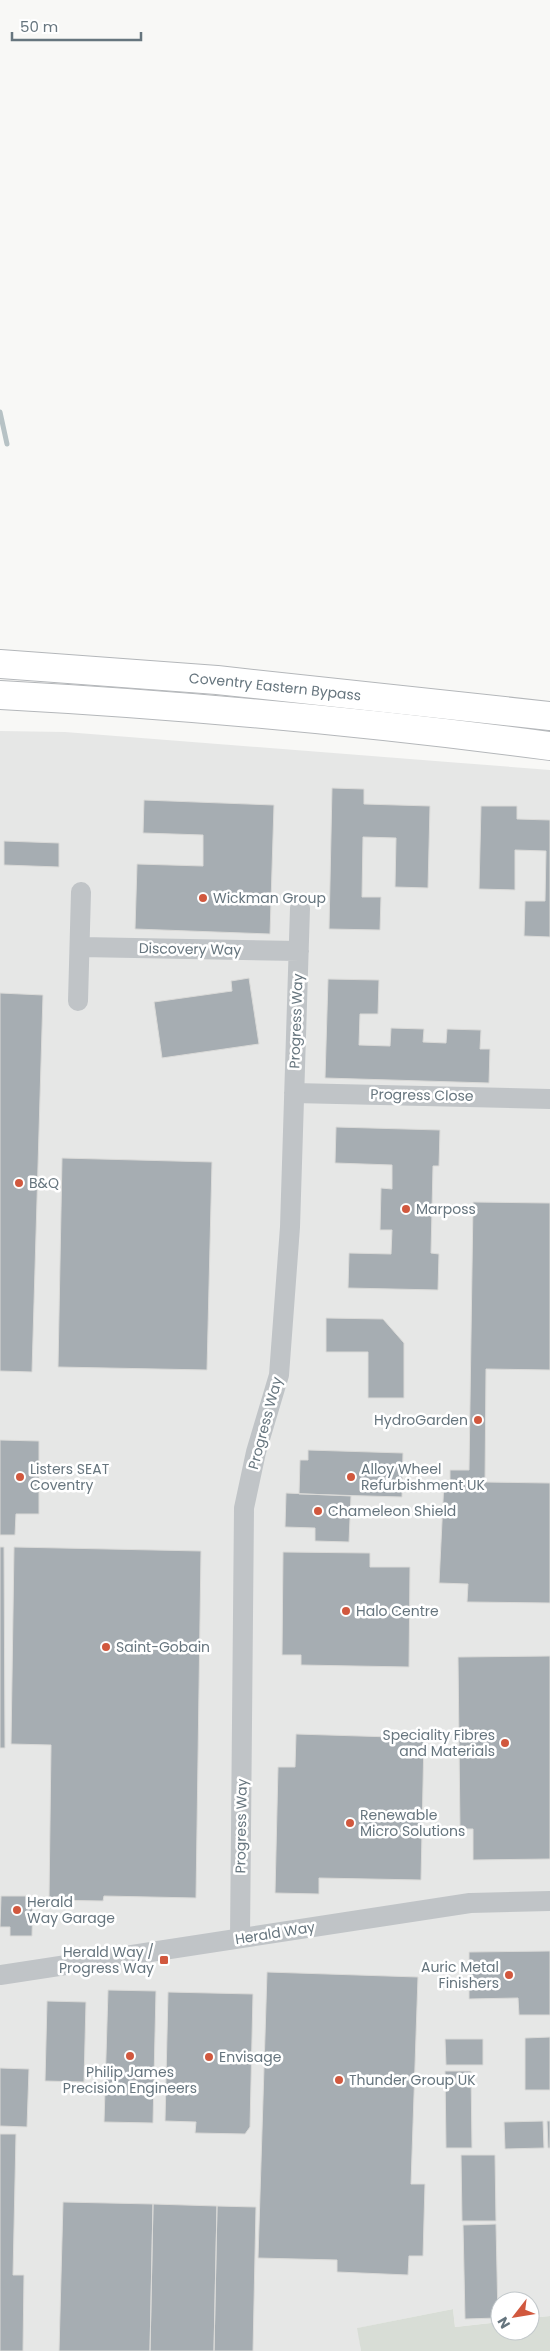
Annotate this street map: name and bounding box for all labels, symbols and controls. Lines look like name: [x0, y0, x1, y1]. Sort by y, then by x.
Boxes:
scale bar: [12, 10, 141, 42]
text: 50 m: [20, 16, 58, 37]
street label: Coventry Eastern Bypass: [188, 668, 362, 706]
place label: Wickman Group: [213, 888, 326, 908]
marker: Wickman Group: [197, 892, 209, 904]
street label: Discovery Way: [139, 938, 242, 960]
street label: Progress Way: [284, 973, 308, 1069]
street label: Progress Close: [370, 1084, 474, 1106]
place label: B&Q: [29, 1173, 59, 1193]
marker: B&Q: [13, 1177, 25, 1189]
place label: Marposs: [416, 1199, 476, 1219]
marker: Marposs: [400, 1203, 412, 1215]
street label: Progress Way: [243, 1374, 287, 1471]
place label: HydroGarden: [374, 1410, 468, 1430]
marker: HydroGarden: [472, 1414, 484, 1426]
place label: Listers SEAT Coventry: [30, 1459, 110, 1495]
place label: Alloy Wheel Refurbishment UK: [361, 1459, 485, 1495]
marker: Listers SEAT Coventry: [14, 1471, 26, 1483]
marker: Alloy Wheel Refurbishment UK: [345, 1471, 357, 1483]
place label: Chameleon Shield: [328, 1501, 456, 1521]
marker: Chameleon Shield: [312, 1505, 324, 1517]
place label: Halo Centre: [356, 1601, 439, 1621]
marker: Halo Centre: [340, 1605, 352, 1617]
place label: Saint-Gobain: [116, 1637, 210, 1657]
marker: Saint-Gobain: [100, 1641, 112, 1653]
place label: Speciality Fibres and Materials: [382, 1725, 495, 1761]
marker: Speciality Fibres and Materials: [499, 1737, 511, 1749]
street label: Progress Way: [230, 1778, 252, 1874]
place label: Renewable Micro Solutions: [360, 1805, 465, 1841]
marker: Renewable Micro Solutions: [344, 1817, 356, 1829]
place label: Herald Way Garage: [27, 1892, 115, 1928]
marker: Herald Way Garage: [11, 1904, 23, 1916]
street label: Herald Way: [234, 1917, 317, 1949]
place label: Herald Way / Progress Way: [59, 1942, 154, 1978]
marker: Herald Way / Progress Way: [158, 1954, 170, 1966]
place label: Auric Metal Finishers: [421, 1957, 499, 1993]
marker: Auric Metal Finishers: [503, 1969, 515, 1981]
place label: Envisage: [219, 2047, 282, 2067]
marker: Philip James Precision Engineers: [124, 2050, 136, 2062]
marker: Envisage: [203, 2051, 215, 2063]
place label: Philip James Precision Engineers: [63, 2062, 197, 2098]
place label: Thunder Group UK: [349, 2070, 476, 2090]
marker: Thunder Group UK: [333, 2074, 345, 2086]
north arrow: [490, 2291, 540, 2341]
text: N: [493, 2313, 515, 2332]

